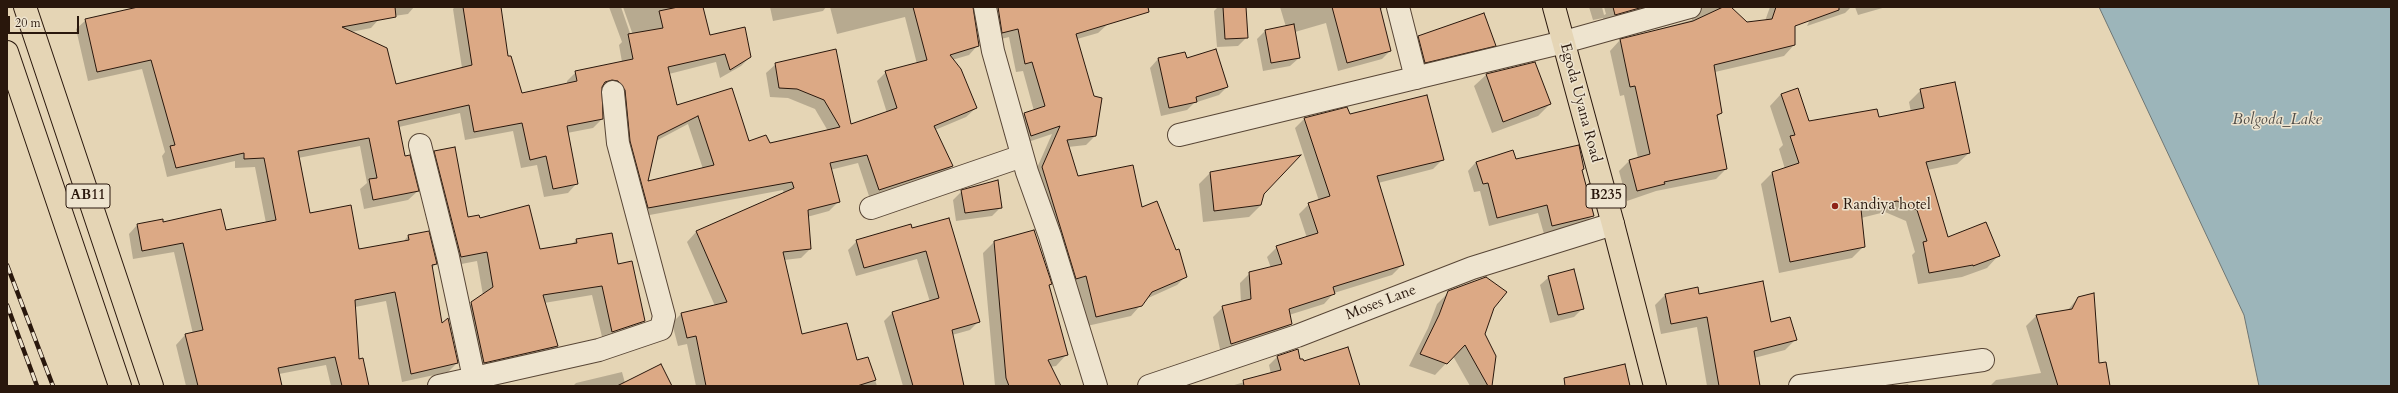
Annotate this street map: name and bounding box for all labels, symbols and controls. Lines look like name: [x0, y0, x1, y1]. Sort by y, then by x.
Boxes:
scale bar: [10, 8, 81, 34]
text: 20 m: [15, 15, 41, 31]
street label: Egoda Uyana Road: [1555, 41, 1605, 165]
water label: Bolgoda_Lake: [2232, 110, 2322, 130]
road number: AB11: [66, 184, 110, 208]
road number: B235: [1586, 184, 1626, 208]
place label: Randiya hotel: [1843, 197, 1931, 215]
marker: Randiya hotel: [1830, 201, 1840, 211]
street label: Moses Lane: [1343, 281, 1419, 325]

